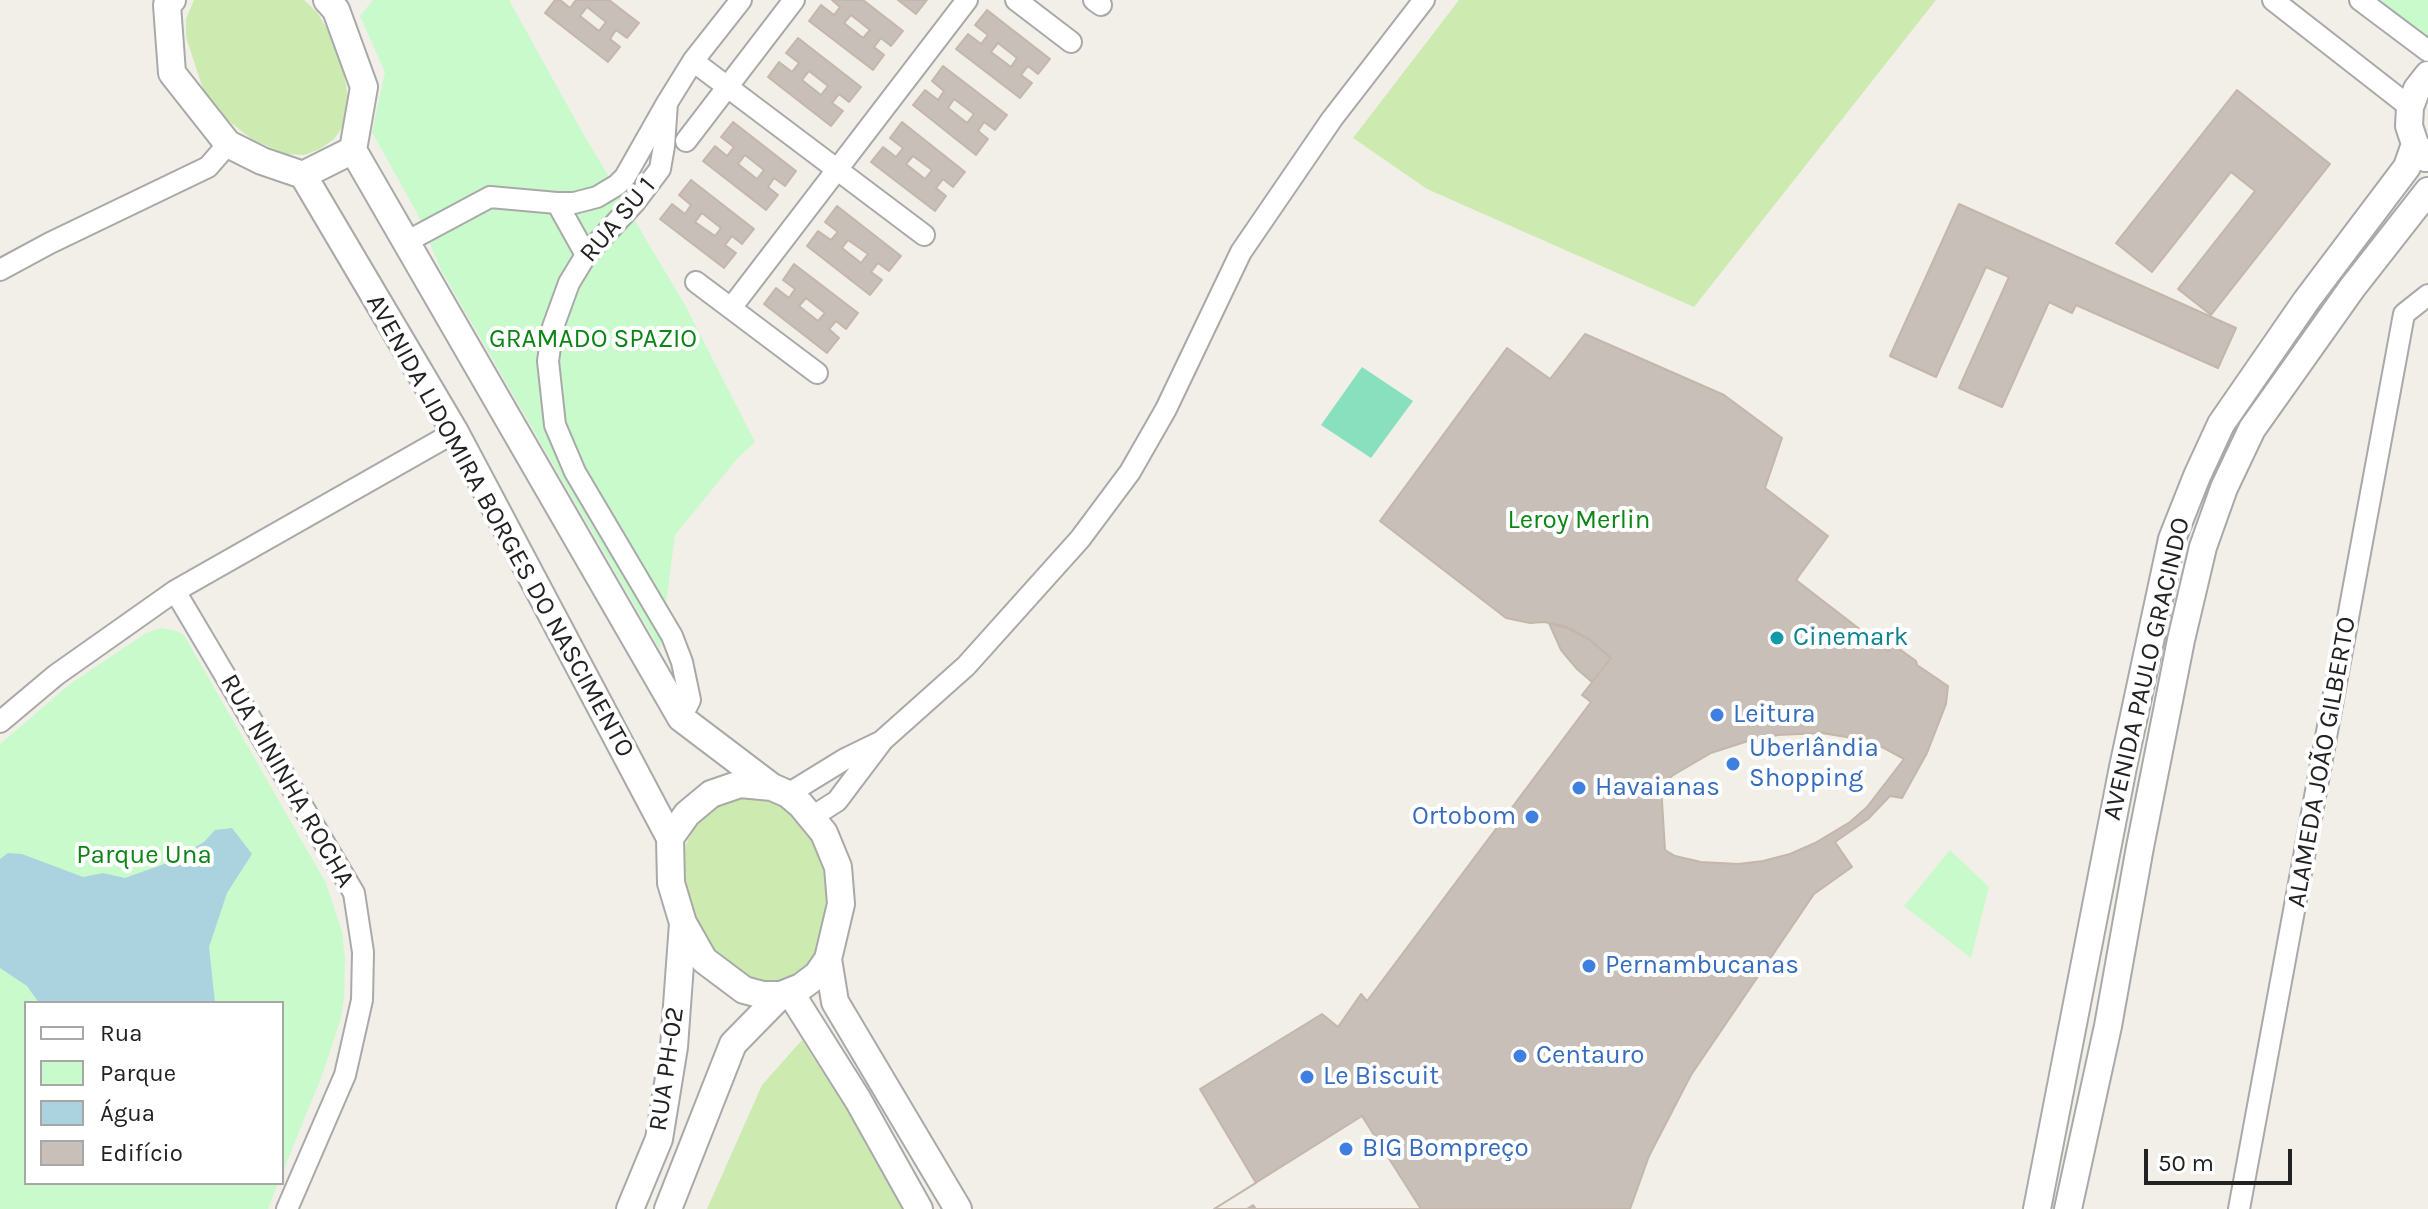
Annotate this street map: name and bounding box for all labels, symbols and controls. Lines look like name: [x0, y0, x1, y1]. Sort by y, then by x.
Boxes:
street label: RUA SU 1: [573, 171, 663, 269]
street label: AVENIDA LIDOMIRA BORGES DO NASCIMENTO: [359, 289, 641, 763]
park label: GRAMADO SPAZIO: [489, 324, 697, 356]
park label: Leroy Merlin: [1508, 505, 1650, 537]
street label: AVENIDA PAULO GRACINDO: [2097, 515, 2197, 823]
street label: ALAMEDA JOÃO GILBERTO: [2281, 614, 2363, 910]
place label: Cinemark: [1793, 622, 1908, 654]
marker: Cinemark: [1768, 629, 1786, 647]
street label: RUA NININHA ROCHA: [213, 669, 361, 893]
place label: Leitura: [1733, 699, 1815, 731]
marker: Leitura: [1708, 706, 1726, 724]
place label: Uberlândia Shopping: [1749, 733, 1879, 794]
marker: Uberlândia Shopping: [1724, 755, 1742, 773]
place label: Havaianas: [1595, 772, 1720, 804]
marker: Havaianas: [1570, 779, 1588, 797]
place label: Ortobom: [1412, 801, 1516, 833]
marker: Ortobom: [1523, 808, 1541, 826]
park label: Parque Una: [76, 840, 212, 872]
place label: Pernambucanas: [1605, 950, 1799, 982]
marker: Pernambucanas: [1580, 957, 1598, 975]
legend: [24, 1001, 284, 1185]
street label: RUA PH-02: [643, 1005, 691, 1133]
text: Rua: [100, 1019, 142, 1047]
place label: Centauro: [1536, 1040, 1644, 1072]
marker: Centauro: [1511, 1047, 1529, 1065]
text: Parque: [100, 1059, 176, 1087]
place label: Le Biscuit: [1323, 1061, 1439, 1093]
marker: Le Biscuit: [1298, 1068, 1316, 1086]
text: Água: [100, 1099, 155, 1127]
place label: BIG Bompreço: [1362, 1133, 1529, 1165]
scale bar: [2148, 1133, 2296, 1183]
text: Edifício: [100, 1139, 183, 1167]
marker: BIG Bompreço: [1337, 1140, 1355, 1158]
text: 50 m: [2158, 1149, 2214, 1177]

